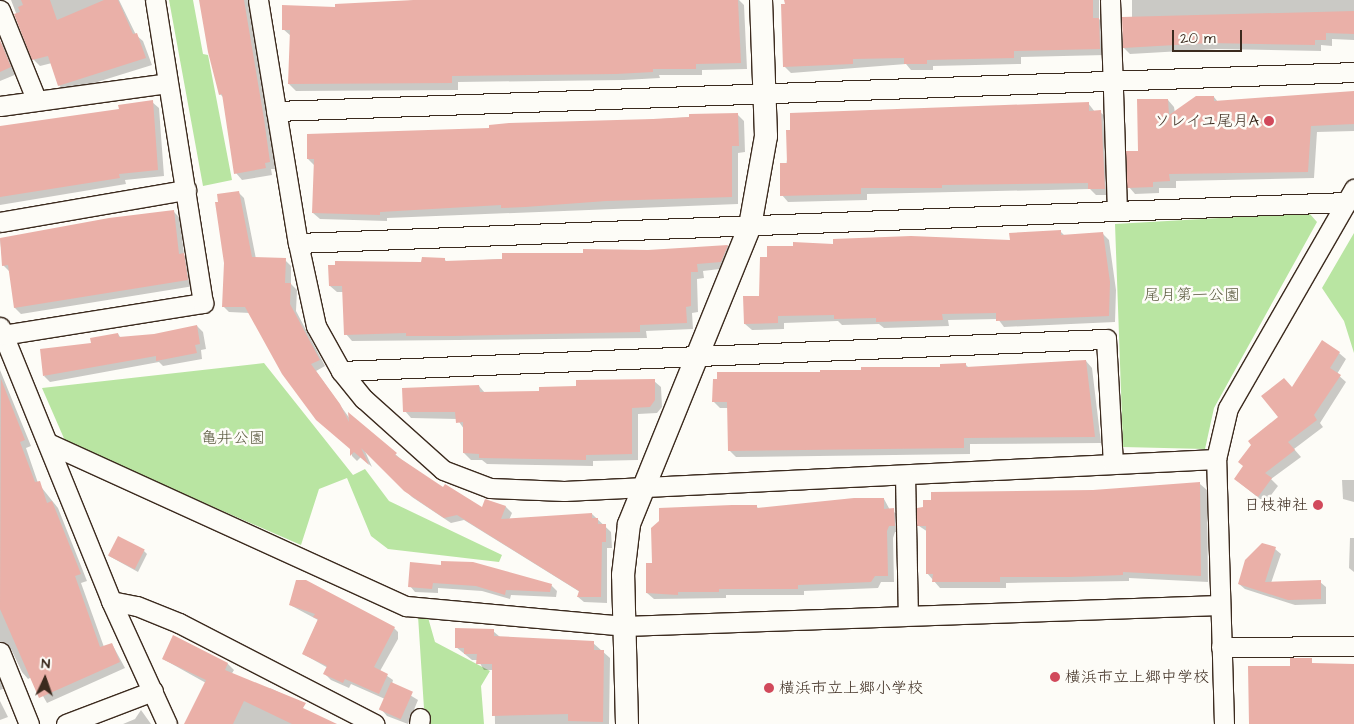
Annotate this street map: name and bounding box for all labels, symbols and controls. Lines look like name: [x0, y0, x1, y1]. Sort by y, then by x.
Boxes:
scale bar: [1174, 20, 1244, 52]
text: 20 m: [1180, 28, 1216, 49]
place label: ソレイユ尾月A: [1153, 111, 1259, 131]
marker: ソレイユ尾月A: [1263, 115, 1275, 127]
park label: 尾月第一公園: [1144, 285, 1240, 305]
park label: 亀井公園: [201, 428, 265, 448]
place label: 日枝神社: [1244, 495, 1308, 515]
marker: 日枝神社: [1312, 499, 1324, 511]
north arrow: [20, 654, 70, 704]
text: N: [41, 654, 51, 674]
place label: 横浜市立上郷中学校: [1065, 667, 1209, 687]
marker: 横浜市立上郷中学校: [1049, 671, 1061, 683]
place label: 横浜市立上郷小学校: [779, 678, 923, 698]
marker: 横浜市立上郷小学校: [763, 682, 775, 694]

